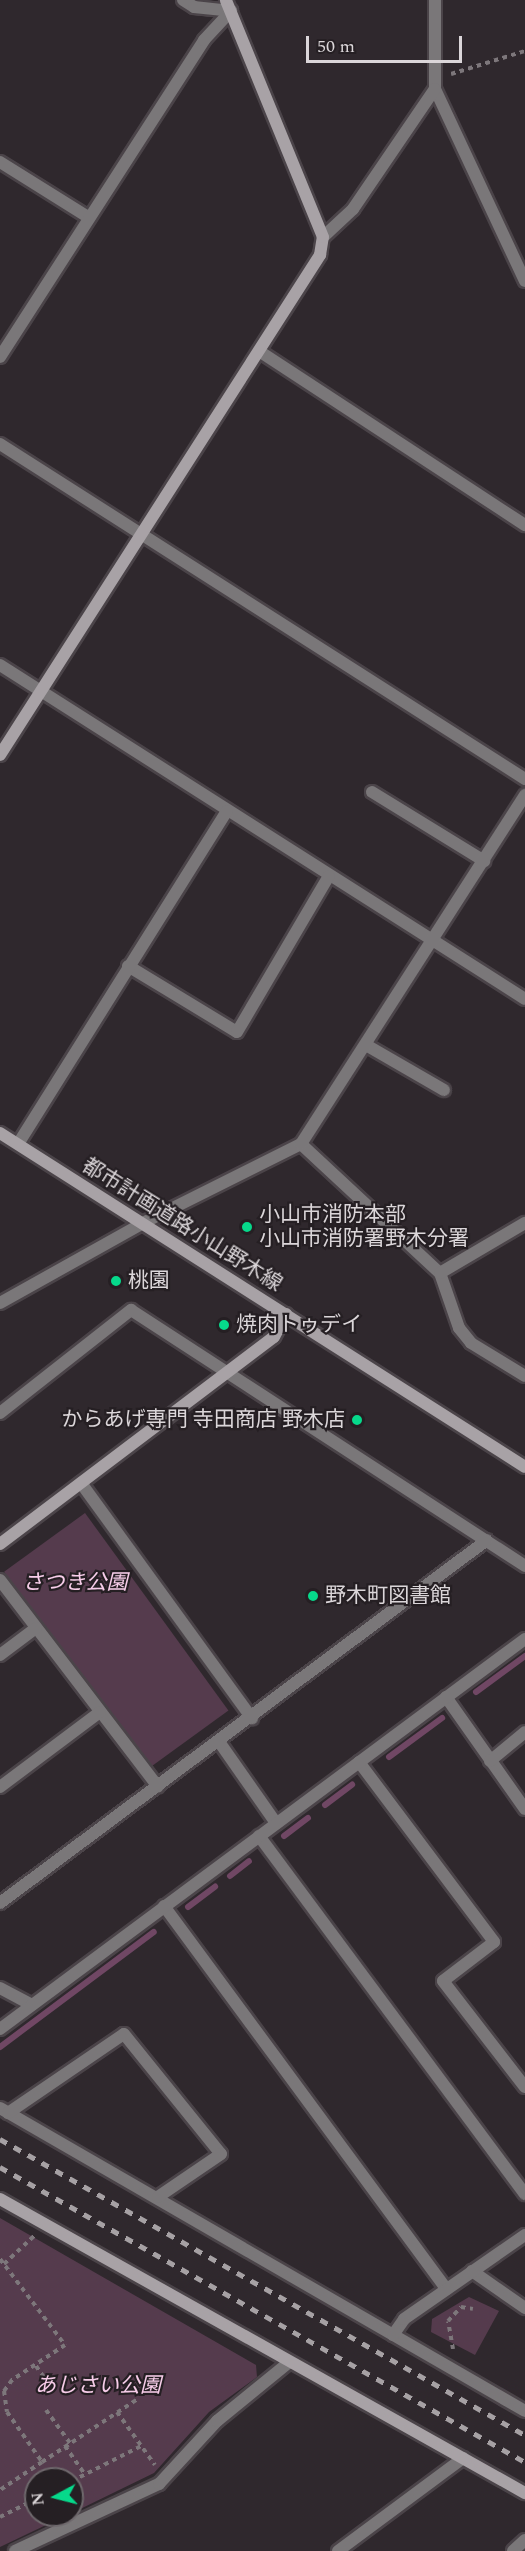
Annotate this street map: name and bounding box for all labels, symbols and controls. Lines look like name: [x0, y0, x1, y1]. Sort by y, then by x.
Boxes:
scale bar: [309, 24, 465, 62]
text: 50 m: [317, 33, 355, 60]
street label: 都市計画道路小山野木線: [77, 1153, 287, 1297]
place label: 小山市消防本部 小山市消防署野木分署: [259, 1202, 469, 1252]
marker: 小山市消防本部 小山市消防署野木分署: [240, 1220, 254, 1234]
place label: 桃園: [128, 1268, 170, 1294]
marker: 桃園: [109, 1274, 123, 1288]
place label: 焼肉トゥデイ: [236, 1312, 362, 1338]
marker: 焼肉トゥデイ: [217, 1318, 231, 1332]
place label: からあげ専門 寺田商店 野木店: [62, 1407, 345, 1433]
marker: からあげ専門 寺田商店 野木店: [350, 1413, 364, 1427]
park label: さつき公園: [23, 1570, 127, 1596]
place label: 野木町図書館: [325, 1583, 451, 1609]
marker: 野木町図書館: [306, 1589, 320, 1603]
park label: あじさい公園: [35, 2373, 161, 2399]
north arrow: [24, 2467, 84, 2527]
text: N: [25, 2491, 51, 2507]

